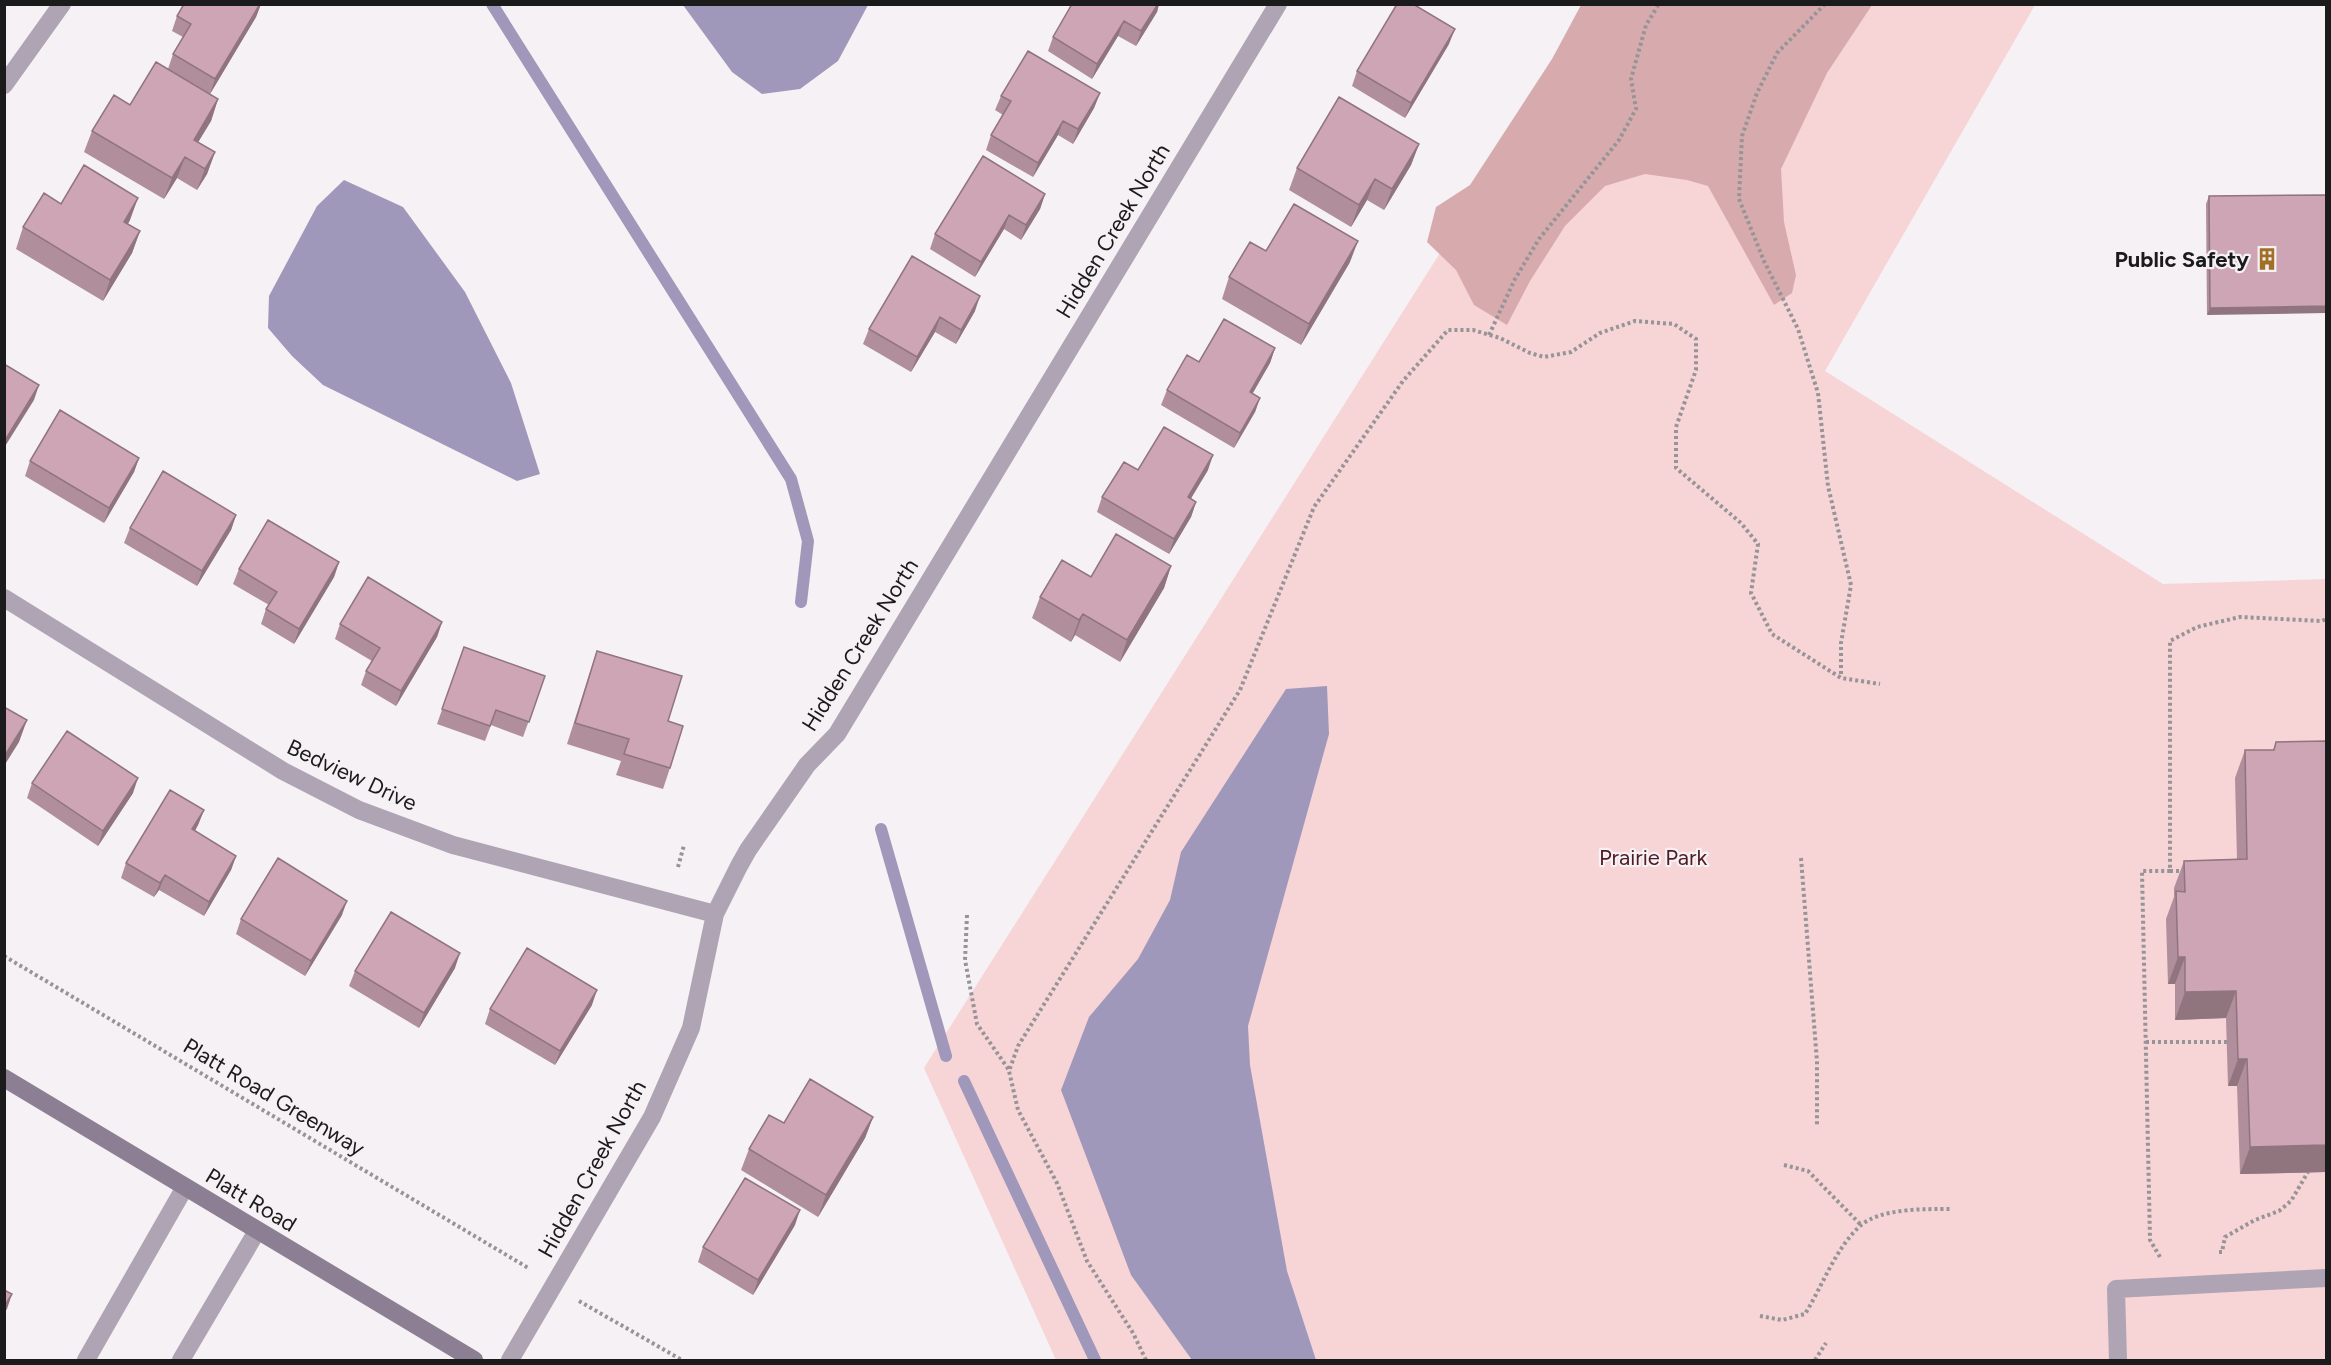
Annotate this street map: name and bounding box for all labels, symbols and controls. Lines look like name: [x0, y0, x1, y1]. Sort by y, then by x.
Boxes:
street label: Hidden Creek North: [1050, 139, 1176, 323]
place label: Public Safety: [2115, 246, 2249, 273]
building icon: Public Safety: [2254, 246, 2280, 272]
street label: Hidden Creek North: [796, 554, 924, 736]
street label: Bedview Drive: [283, 733, 421, 817]
park label: Prairie Park: [1599, 844, 1707, 871]
street label: Platt Road Greenway: [178, 1032, 370, 1162]
street label: Hidden Creek North: [532, 1076, 652, 1262]
street label: Platt Road: [201, 1162, 301, 1238]

